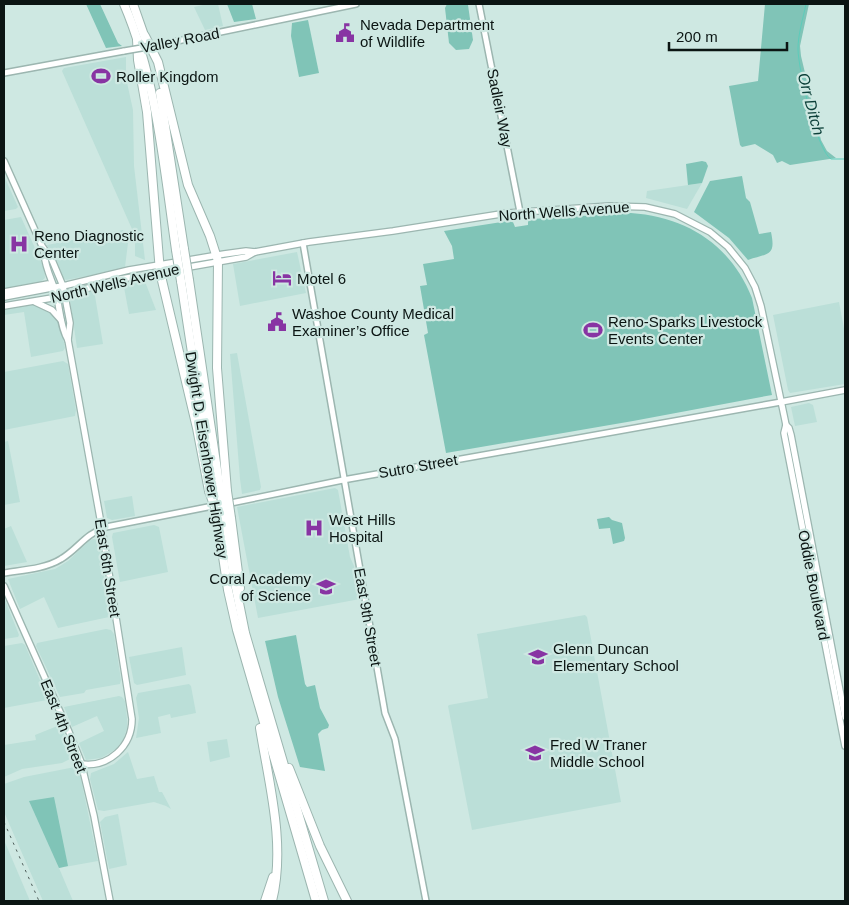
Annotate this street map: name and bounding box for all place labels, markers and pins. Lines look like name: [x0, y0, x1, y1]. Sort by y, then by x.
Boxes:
place label: Nevada Department of Wildlife: [360, 16, 495, 50]
public building icon: Nevada Department of Wildlife: [334, 22, 356, 44]
sports icon: Roller Kingdom: [90, 65, 112, 87]
place label: Roller Kingdom: [116, 68, 219, 85]
place label: Reno Diagnostic Center: [34, 227, 145, 261]
hospital icon: Reno Diagnostic Center: [8, 233, 30, 255]
hotel icon: Motel 6: [271, 267, 293, 289]
place label: Motel 6: [297, 270, 346, 287]
place label: Washoe County Medical Examiner’s Office: [292, 305, 454, 339]
public building icon: Washoe County Medical Examiner’s Office: [266, 311, 288, 333]
place label: Reno-Sparks Livestock Events Center: [608, 313, 763, 347]
sports icon: Reno-Sparks Livestock Events Center: [582, 319, 604, 341]
place label: West Hills Hospital: [329, 511, 395, 545]
hospital icon: West Hills Hospital: [303, 517, 325, 539]
place label: Coral Academy of Science: [209, 570, 311, 604]
school or university icon: Coral Academy of Science: [315, 576, 337, 598]
place label: Glenn Duncan Elementary School: [553, 640, 679, 674]
school or university icon: Glenn Duncan Elementary School: [527, 646, 549, 668]
place label: Fred W Traner Middle School: [550, 736, 647, 770]
school or university icon: Fred W Traner Middle School: [524, 742, 546, 764]

